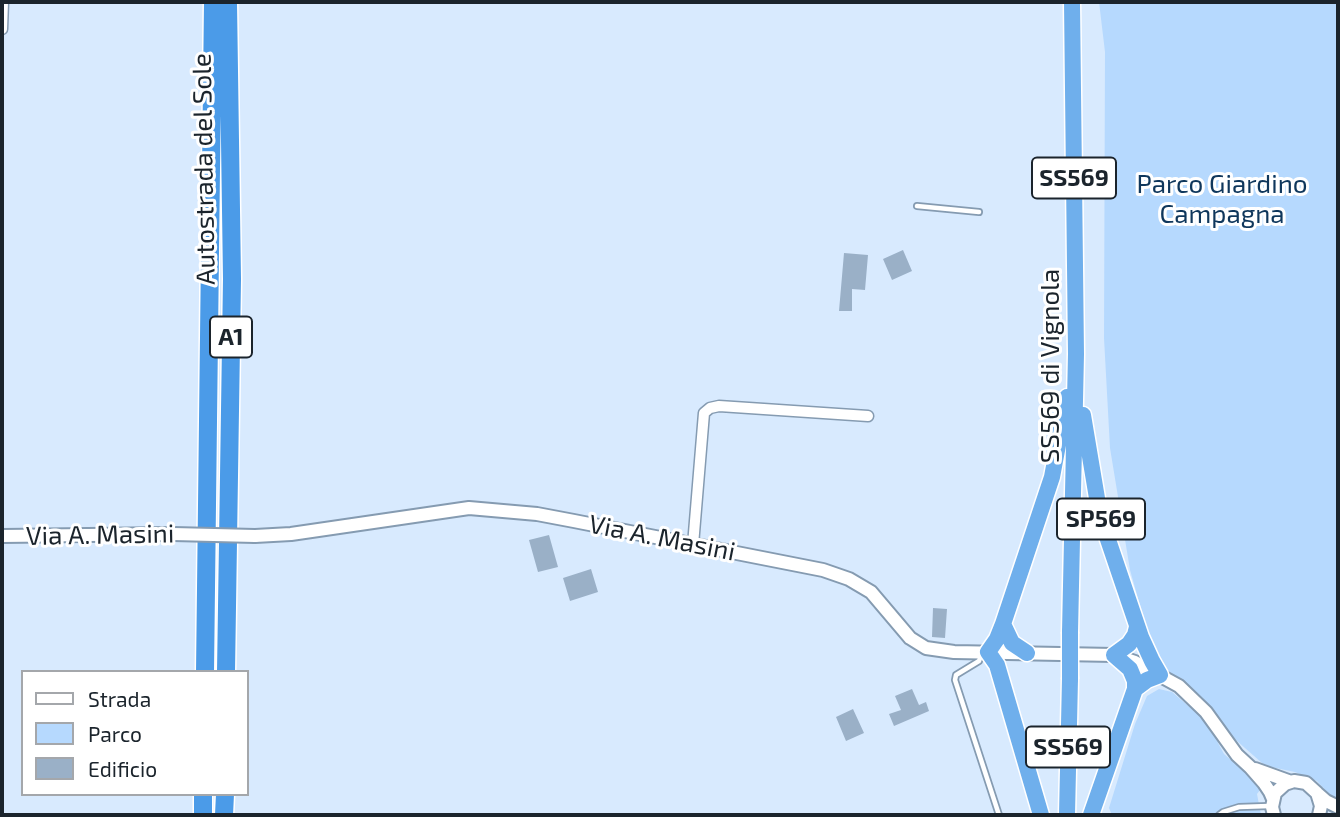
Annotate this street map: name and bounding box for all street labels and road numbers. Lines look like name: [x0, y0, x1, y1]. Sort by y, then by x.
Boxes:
street label: Autostrada del Sole: [186, 53, 222, 285]
road number: SS569: [1032, 158, 1116, 198]
street label: SS569 di Vignola: [1034, 269, 1066, 463]
road number: A1: [210, 316, 252, 358]
road number: SP569: [1057, 498, 1145, 540]
street label: Via A. Masini: [586, 509, 738, 567]
street label: Via A. Masini: [25, 518, 175, 552]
road number: SS569: [1026, 726, 1110, 768]

